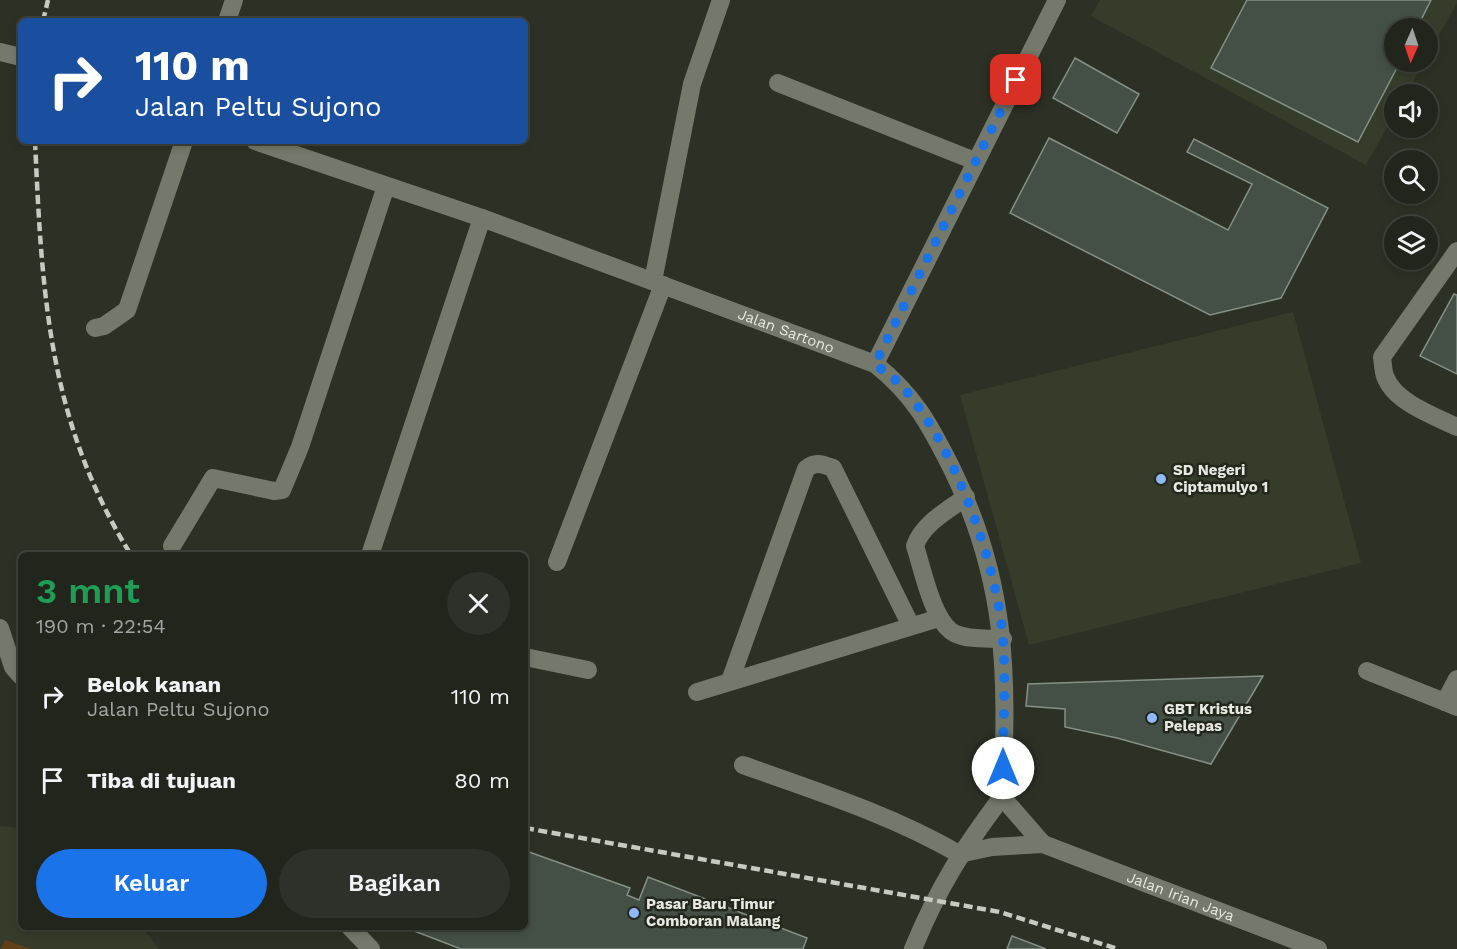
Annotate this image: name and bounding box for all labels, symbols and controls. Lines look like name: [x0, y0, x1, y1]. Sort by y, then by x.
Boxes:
north arrow: [1384, 18, 1438, 72]
map controls: [1384, 18, 1438, 270]
text: 110 m: [135, 41, 250, 90]
icon: right: [36, 42, 114, 120]
pin: [990, 54, 1041, 105]
icon: arrive: [999, 63, 1032, 96]
button: sound: [1384, 84, 1438, 138]
text: Jalan Peltu Sujono: [135, 91, 381, 123]
button: search: [1384, 150, 1438, 204]
button: layers: [1384, 216, 1438, 270]
street label: Jalan Sartono: [735, 305, 837, 357]
place label: SD Negeri Ciptamulyo 1: [1173, 461, 1268, 496]
marker: SD Negeri Ciptamulyo 1: [1154, 472, 1168, 486]
text: 3 mnt: [36, 570, 140, 612]
button: close: [447, 572, 510, 635]
text: 190 m · 22:54: [36, 614, 166, 638]
text: Belok kanan: [87, 672, 221, 697]
icon: right: [36, 680, 69, 713]
text: 110 m: [451, 684, 510, 709]
text: Jalan Peltu Sujono: [87, 697, 270, 721]
place label: GBT Kristus Pelepas: [1164, 700, 1252, 735]
marker: GBT Kristus Pelepas: [1145, 711, 1159, 725]
position arrow: [971, 736, 1035, 800]
icon: arrive: [36, 764, 69, 797]
text: Tiba di tujuan: [87, 768, 236, 793]
text: 80 m: [454, 768, 510, 793]
button: Keluar: [36, 849, 267, 918]
button: Bagikan: [279, 849, 510, 918]
street label: Jalan Irian Jaya: [1124, 868, 1237, 925]
place label: Pasar Baru Timur Comboran Malang: [646, 895, 781, 930]
marker: Pasar Baru Timur Comboran Malang: [627, 906, 641, 920]

